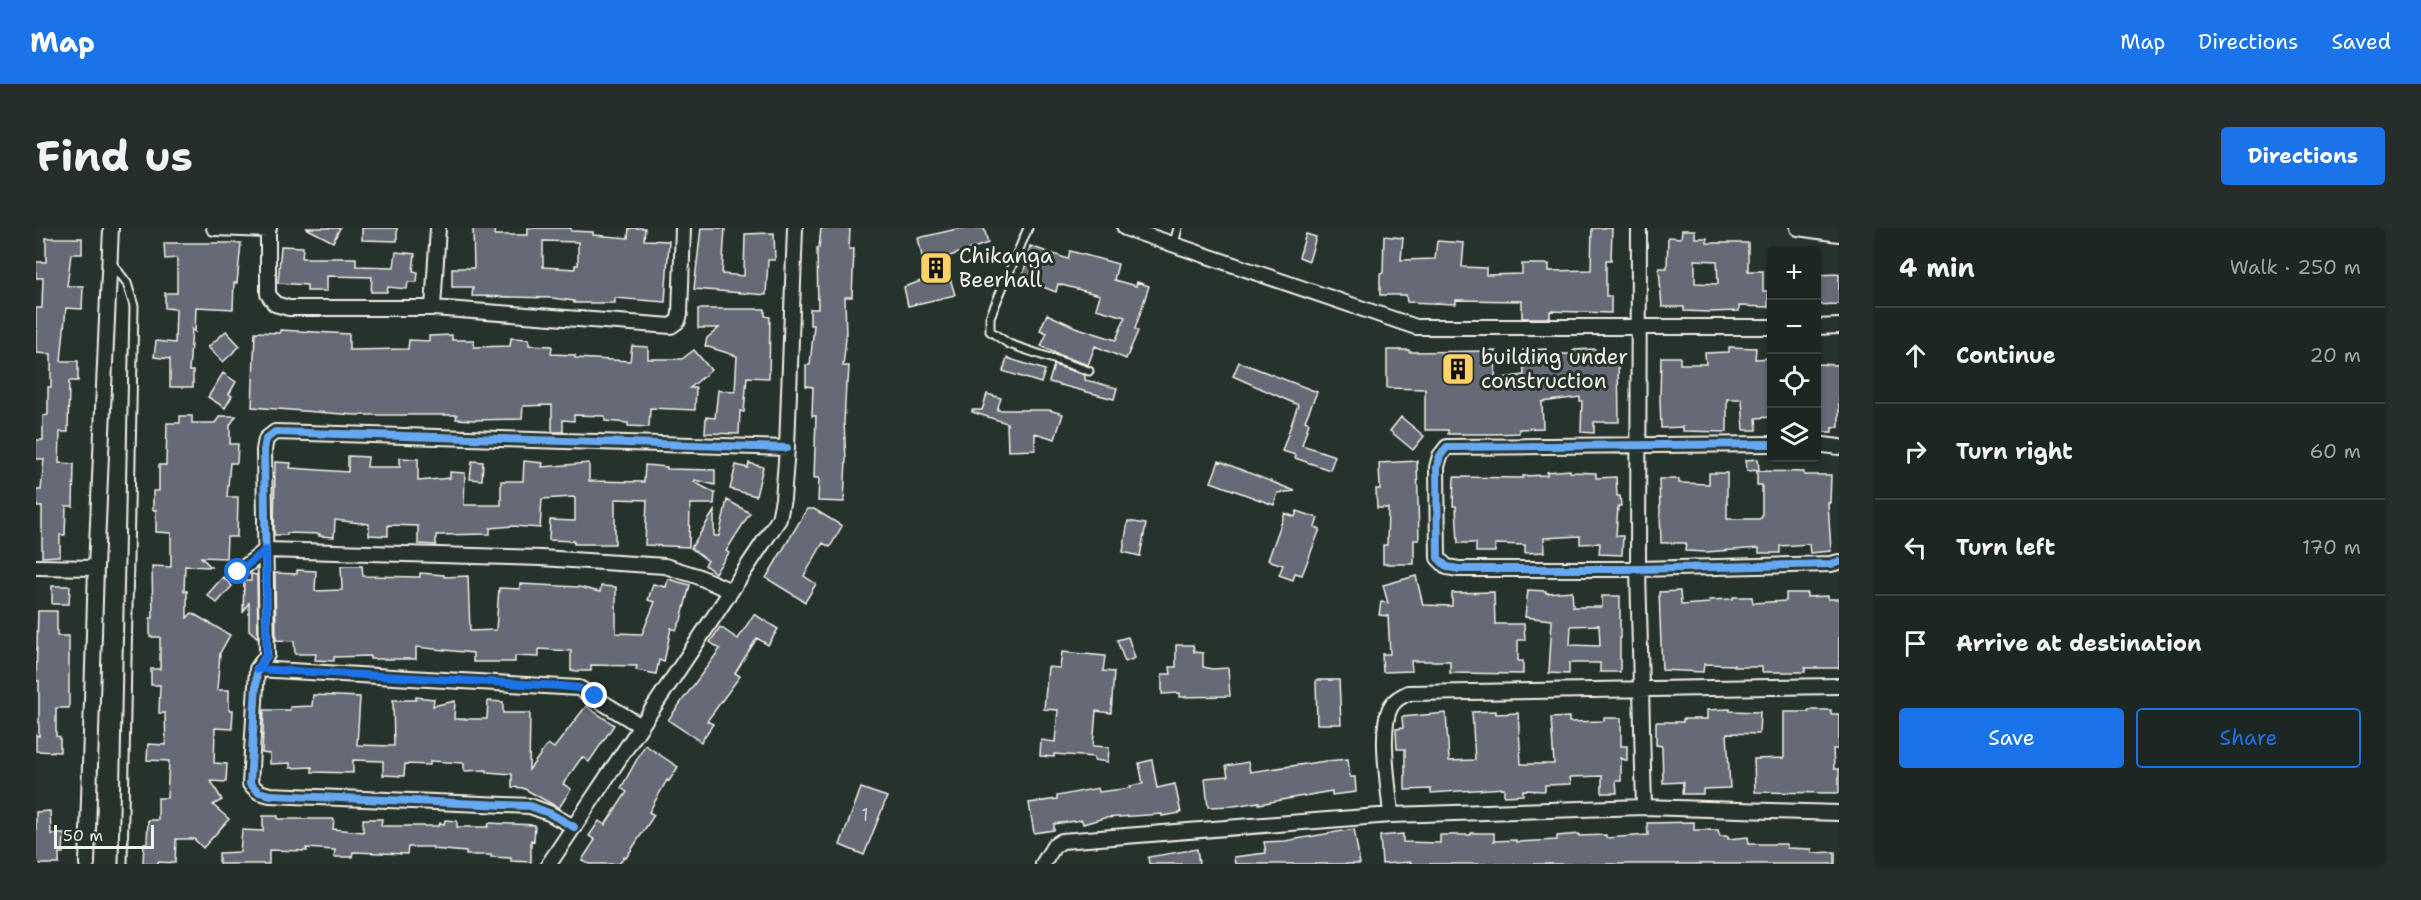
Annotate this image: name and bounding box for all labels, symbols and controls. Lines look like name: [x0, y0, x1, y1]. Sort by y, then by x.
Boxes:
text: Map: [30, 23, 95, 61]
text: Map: [2120, 28, 2165, 56]
text: Directions: [2198, 28, 2298, 56]
text: Saved: [2331, 28, 2391, 56]
button: Directions: [2221, 127, 2385, 185]
text: Find us: [36, 128, 193, 184]
place label: Chikanga Beerhall: [959, 242, 1053, 294]
map controls: [1767, 246, 1821, 462]
button: +: [1767, 246, 1821, 300]
building icon: Chikanga Beerhall: [918, 250, 954, 286]
text: 4 min: [1899, 250, 1975, 285]
text: Walk · 250 m: [2230, 254, 2361, 280]
button: −: [1767, 300, 1821, 354]
icon: ahead: [1899, 339, 1932, 372]
text: Continue: [1956, 341, 2056, 370]
text: 20 m: [2310, 342, 2361, 368]
place label: building under construction: [1481, 343, 1628, 395]
building icon: building under construction: [1440, 351, 1476, 387]
button: locate: [1767, 354, 1821, 408]
button: layers: [1767, 408, 1821, 462]
icon: right: [1899, 435, 1932, 468]
text: Turn right: [1956, 437, 2073, 466]
text: 60 m: [2309, 438, 2361, 464]
icon: left: [1899, 531, 1932, 564]
text: Turn left: [1956, 533, 2055, 562]
text: 170 m: [2302, 534, 2361, 560]
route start: [224, 558, 250, 584]
icon: arrive: [1899, 627, 1932, 660]
text: Arrive at destination: [1956, 629, 2202, 658]
route end: [581, 682, 607, 708]
button: Save: [1899, 708, 2124, 768]
button: Share: [2136, 708, 2361, 768]
house number: 1: [861, 803, 869, 827]
scale bar: [54, 822, 154, 850]
text: 50 m: [63, 825, 103, 846]

